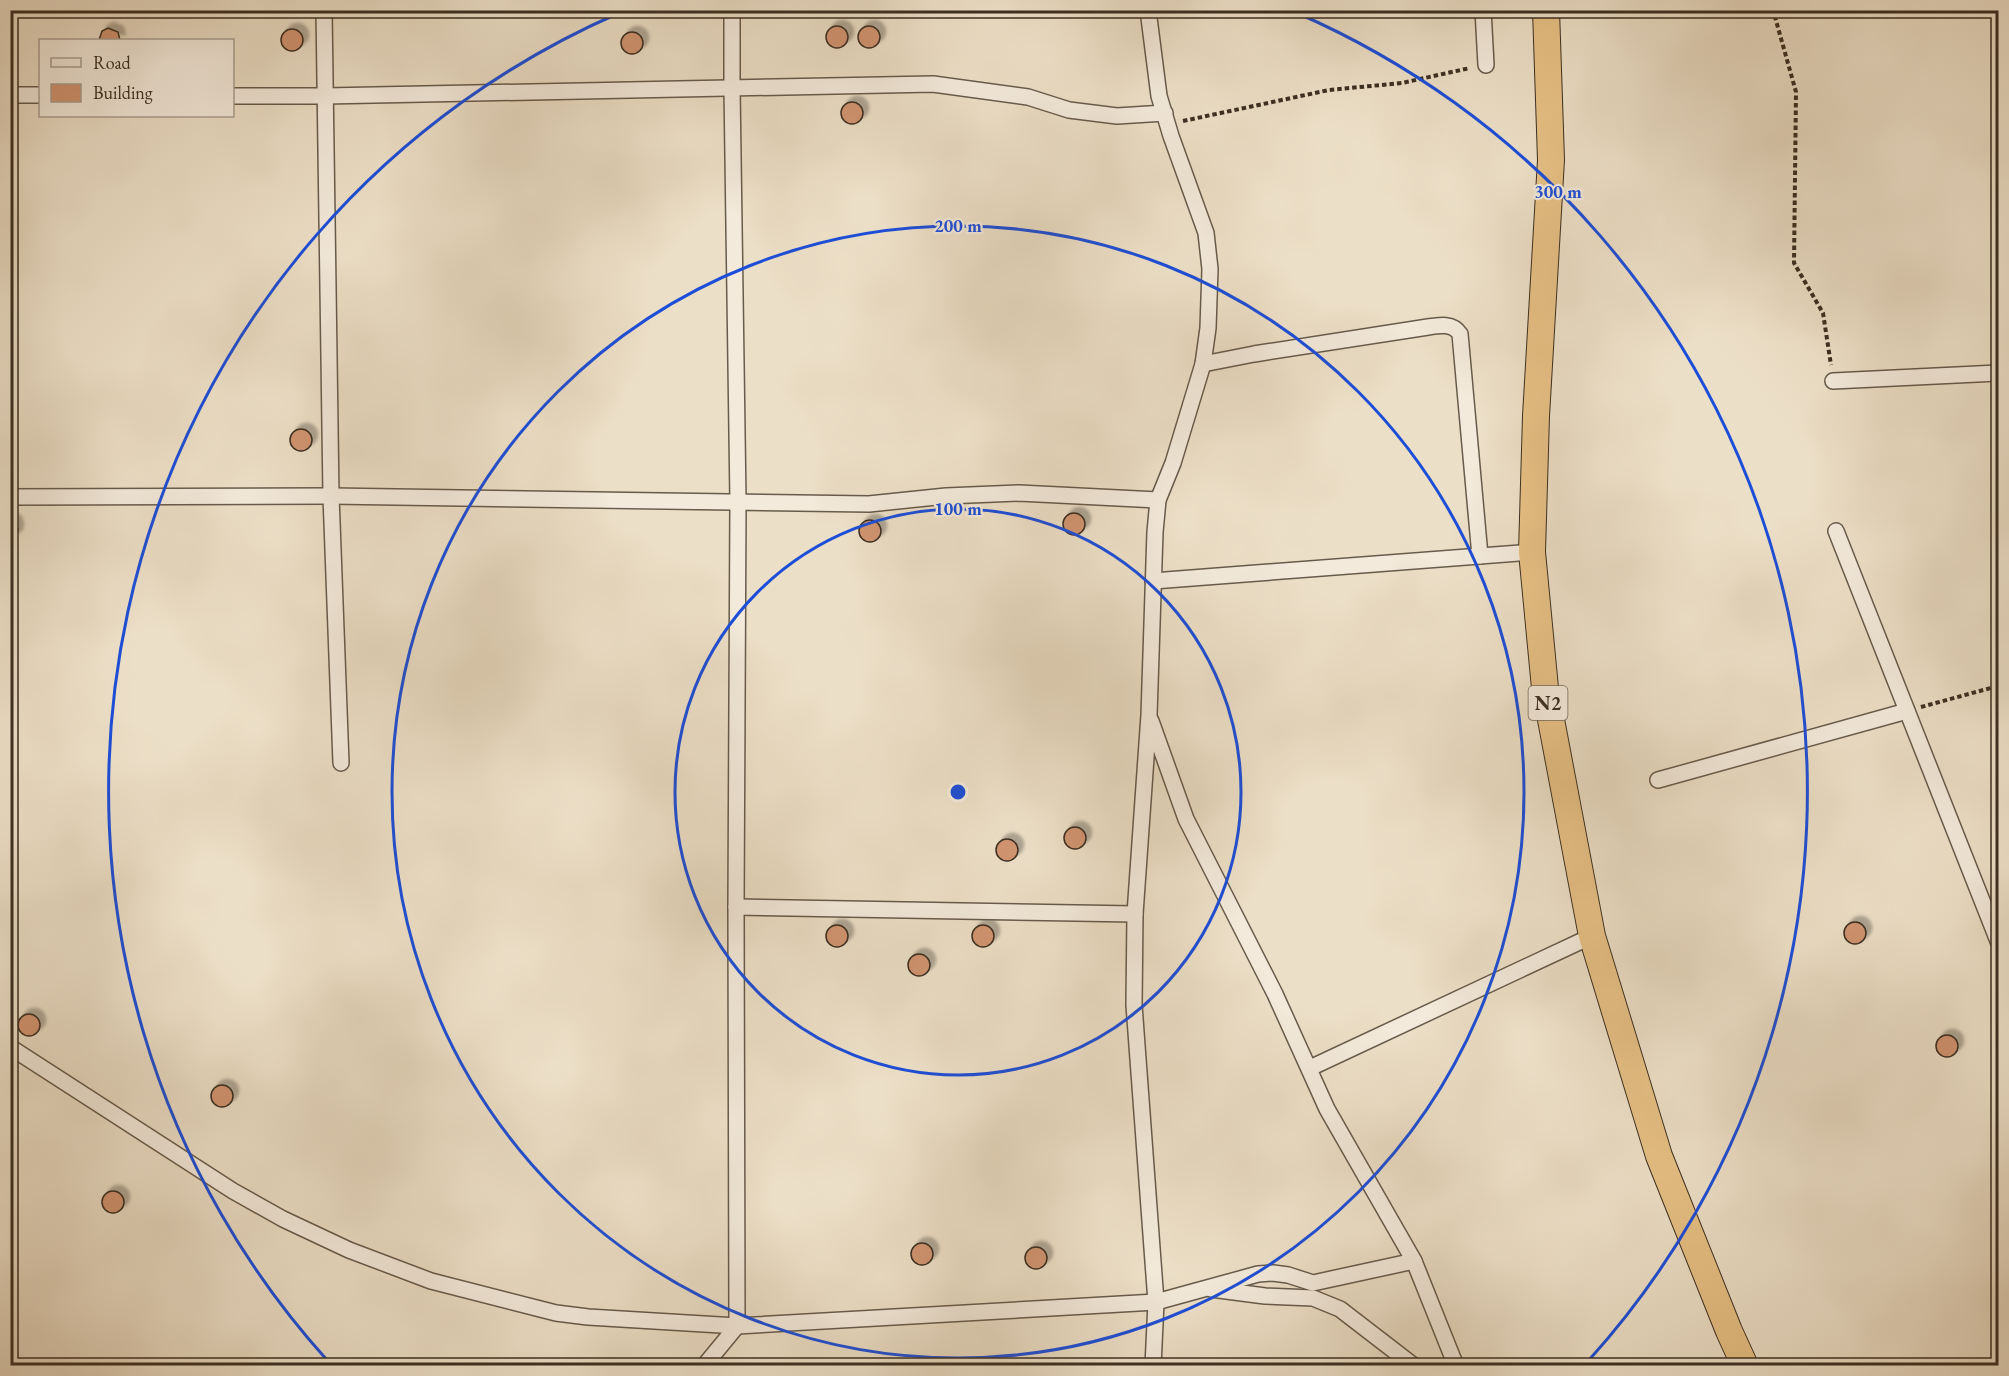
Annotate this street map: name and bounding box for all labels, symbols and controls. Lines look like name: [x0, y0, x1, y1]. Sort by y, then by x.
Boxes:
legend: [39, 39, 234, 117]
text: Road: [93, 51, 132, 74]
text: Building: [93, 81, 153, 104]
text: 300 m: [1534, 180, 1582, 203]
text: 200 m: [934, 214, 982, 237]
text: 100 m: [934, 497, 982, 520]
road number: N2: [1528, 686, 1568, 720]
centre of rings: [948, 782, 968, 802]

